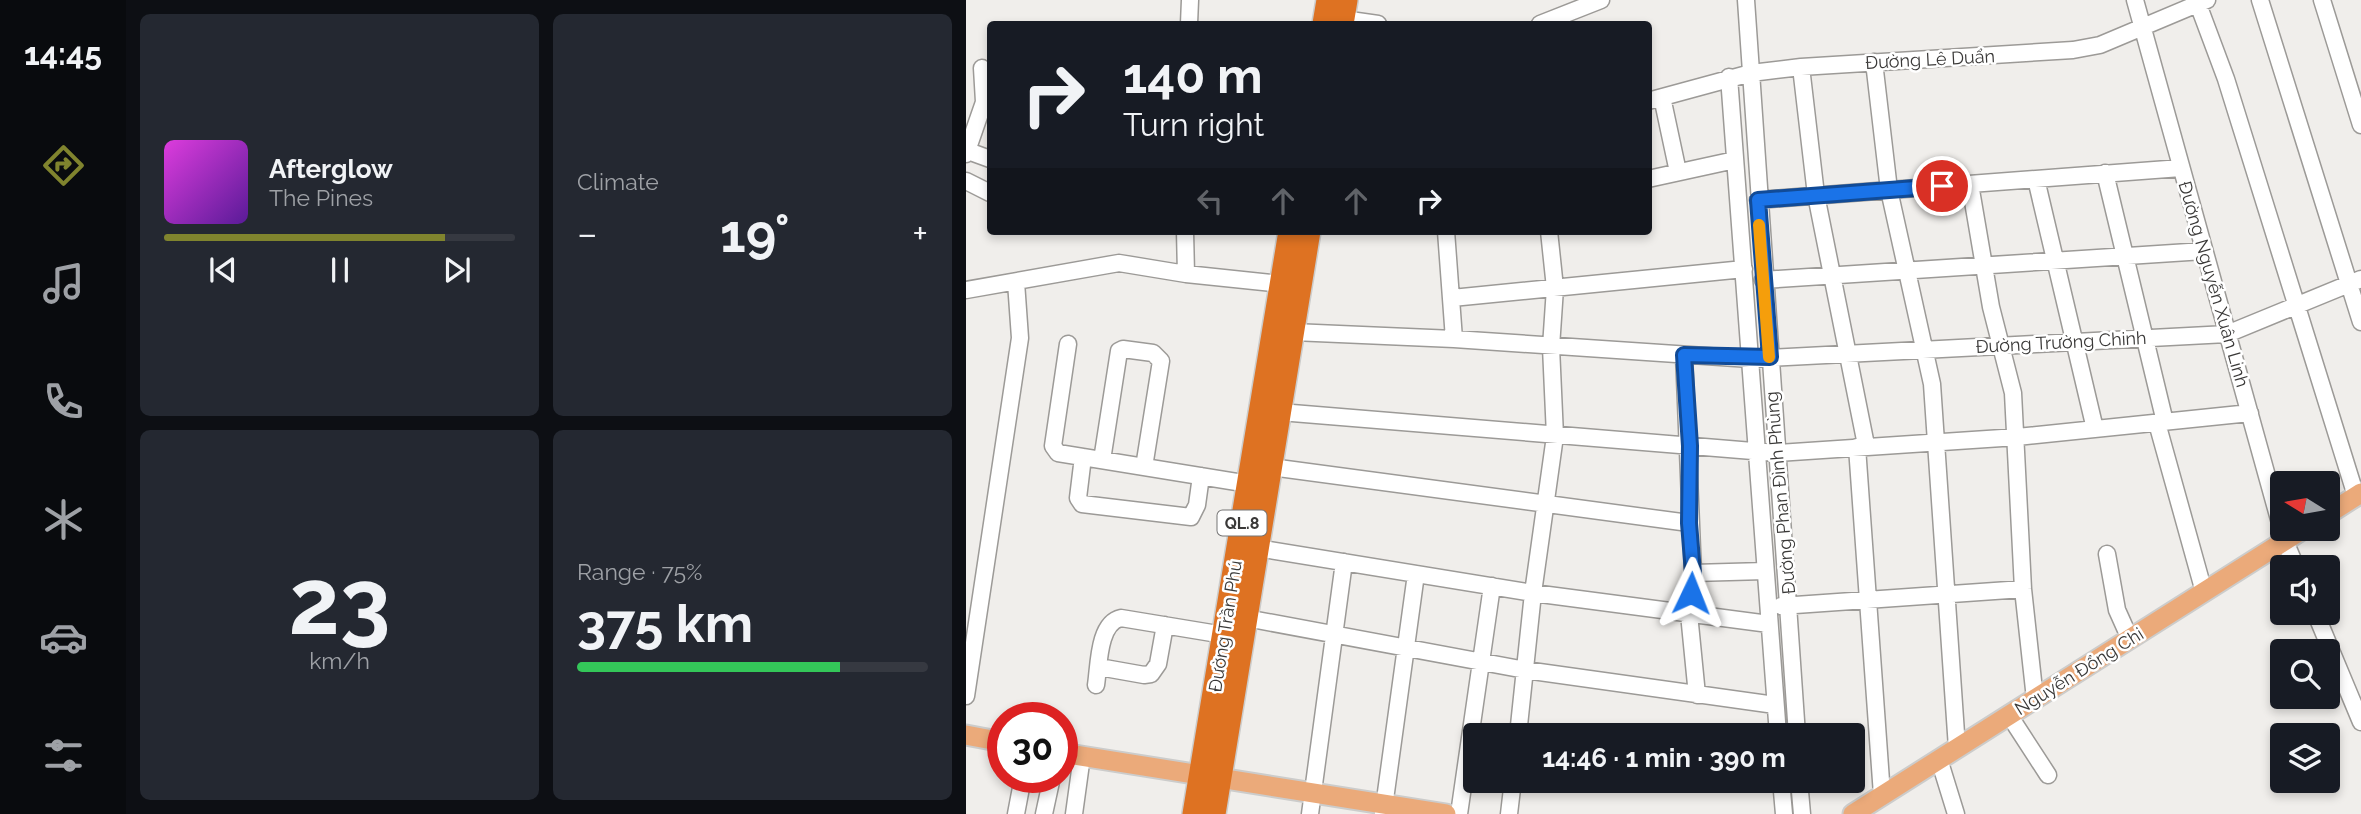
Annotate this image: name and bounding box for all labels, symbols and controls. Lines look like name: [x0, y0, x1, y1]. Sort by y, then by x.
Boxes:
text: 14:45: [24, 35, 102, 72]
street label: Đường Lê Duẩn: [1865, 45, 1995, 73]
text: 140 m: [1123, 47, 1263, 104]
icon: right: [1008, 49, 1099, 140]
text: Turn right: [1123, 106, 1264, 143]
icon: directions: [39, 141, 88, 190]
text: Afterglow: [269, 154, 393, 184]
pin: [1912, 156, 1972, 216]
icon: arrive: [1923, 167, 1961, 205]
text: Climate: [577, 168, 659, 195]
street label: Đường Nguyễn Xuân Linh: [2174, 179, 2254, 389]
icon: left: [1191, 182, 1229, 220]
icon: ahead: [1264, 182, 1302, 220]
icon: ahead: [1337, 182, 1375, 220]
icon: right: [1410, 182, 1448, 220]
text: The Pines: [269, 184, 373, 211]
text: 19°: [720, 203, 790, 264]
text: −: [577, 211, 597, 256]
text: +: [912, 211, 928, 256]
icon: previous: [204, 251, 242, 289]
icon: pause: [321, 251, 359, 289]
icon: next: [438, 251, 476, 289]
icon: music: [39, 259, 88, 308]
street label: Đường Trường Chinh: [1975, 327, 2147, 357]
icon: phone: [39, 377, 88, 426]
street label: Đường Phan Đình Phùng: [1761, 391, 1799, 595]
north arrow: [2270, 471, 2340, 541]
map controls: [2270, 471, 2340, 793]
icon: climate: [39, 495, 88, 544]
road number: QL.8: [1218, 510, 1266, 536]
text: 23: [288, 548, 391, 655]
button: sound: [2270, 555, 2340, 625]
position arrow: [1654, 556, 1728, 630]
text: Range · 75%: [577, 558, 702, 585]
street label: Đường Trần Phú: [1204, 559, 1246, 693]
text: 375 km: [577, 593, 753, 654]
icon: car: [39, 613, 88, 662]
street label: Nguyễn Đổng Chi: [2011, 623, 2147, 719]
button: search: [2270, 639, 2340, 709]
text: km/h: [309, 647, 370, 674]
speed limit sign: 30: [987, 702, 1078, 793]
button: layers: [2270, 723, 2340, 793]
icon: filters: [39, 731, 88, 780]
text: 14:46 · 1 min · 390 m: [1542, 743, 1786, 773]

